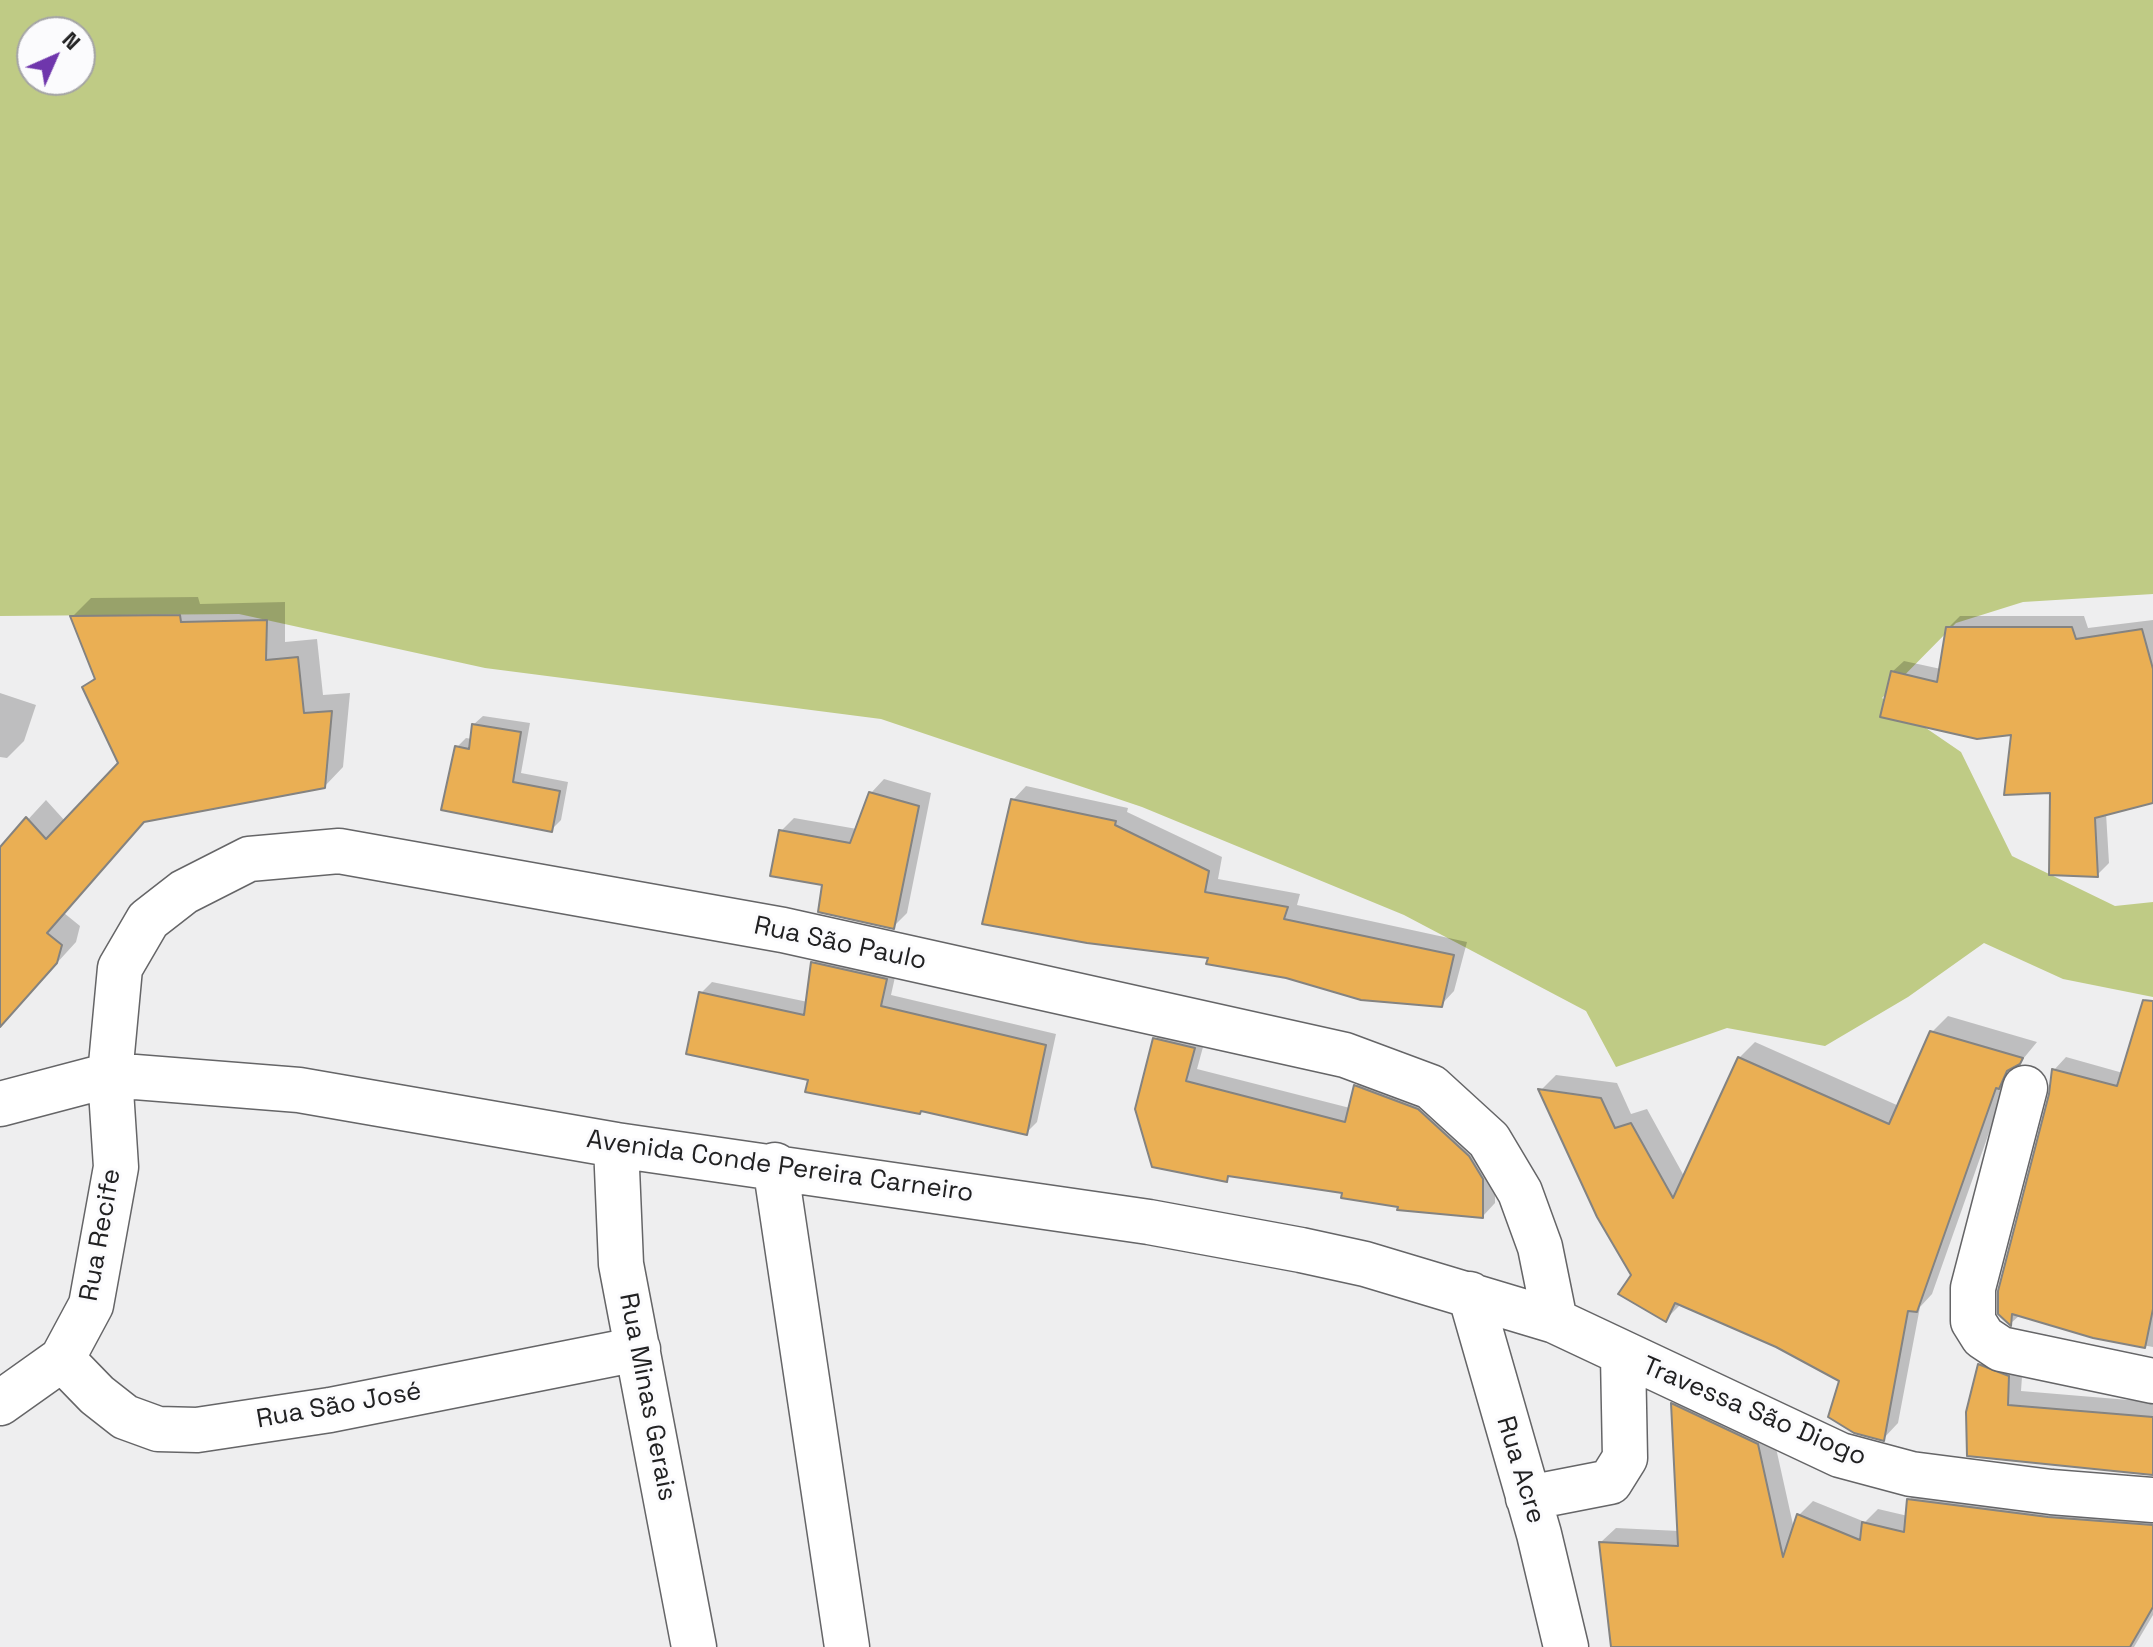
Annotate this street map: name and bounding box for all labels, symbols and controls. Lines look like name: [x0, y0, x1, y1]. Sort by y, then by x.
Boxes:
north arrow: [16, 16, 96, 96]
text: N: [56, 25, 87, 56]
street label: Rua São Paulo: [751, 910, 929, 978]
street label: Avenida Conde Pereira Carneiro: [585, 1124, 975, 1210]
street label: Rua Recife: [74, 1166, 128, 1304]
street label: Rua Minas Gerais: [612, 1291, 682, 1503]
street label: Travessa São Diogo: [1637, 1351, 1871, 1473]
street label: Rua São José: [254, 1376, 424, 1436]
street label: Rua Acre: [1489, 1413, 1551, 1527]

